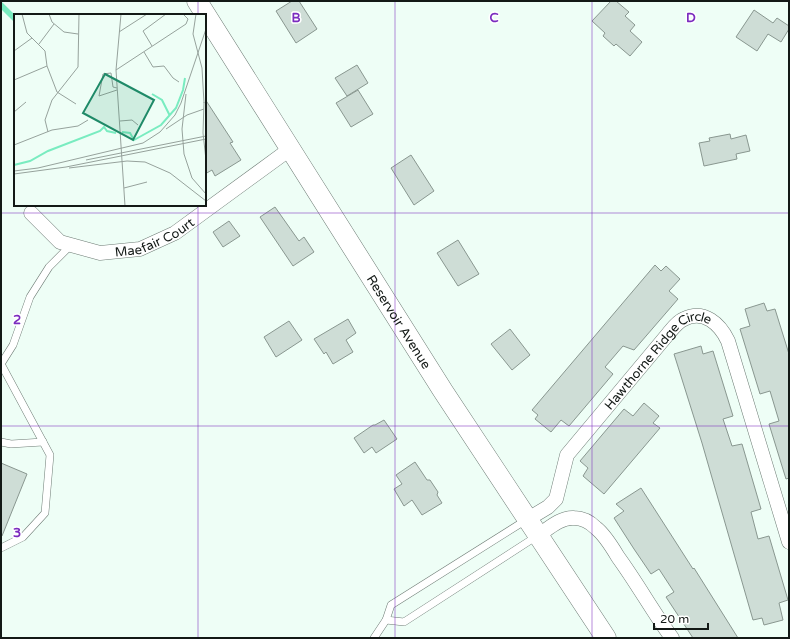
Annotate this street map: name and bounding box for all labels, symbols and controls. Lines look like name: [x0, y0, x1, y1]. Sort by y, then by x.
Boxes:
text: B: [291, 10, 301, 26]
text: C: [489, 10, 499, 26]
text: D: [686, 10, 696, 26]
inset map: [14, 14, 206, 206]
street label: Maefair Court: [114, 215, 198, 260]
street label: Reservoir Avenue: [363, 272, 434, 372]
street label: Hawthorne Ridge Circle: [601, 309, 714, 413]
text: 2: [13, 312, 21, 328]
text: 3: [13, 525, 21, 541]
scale bar: [654, 605, 708, 631]
text: 20 m: [660, 612, 689, 626]

